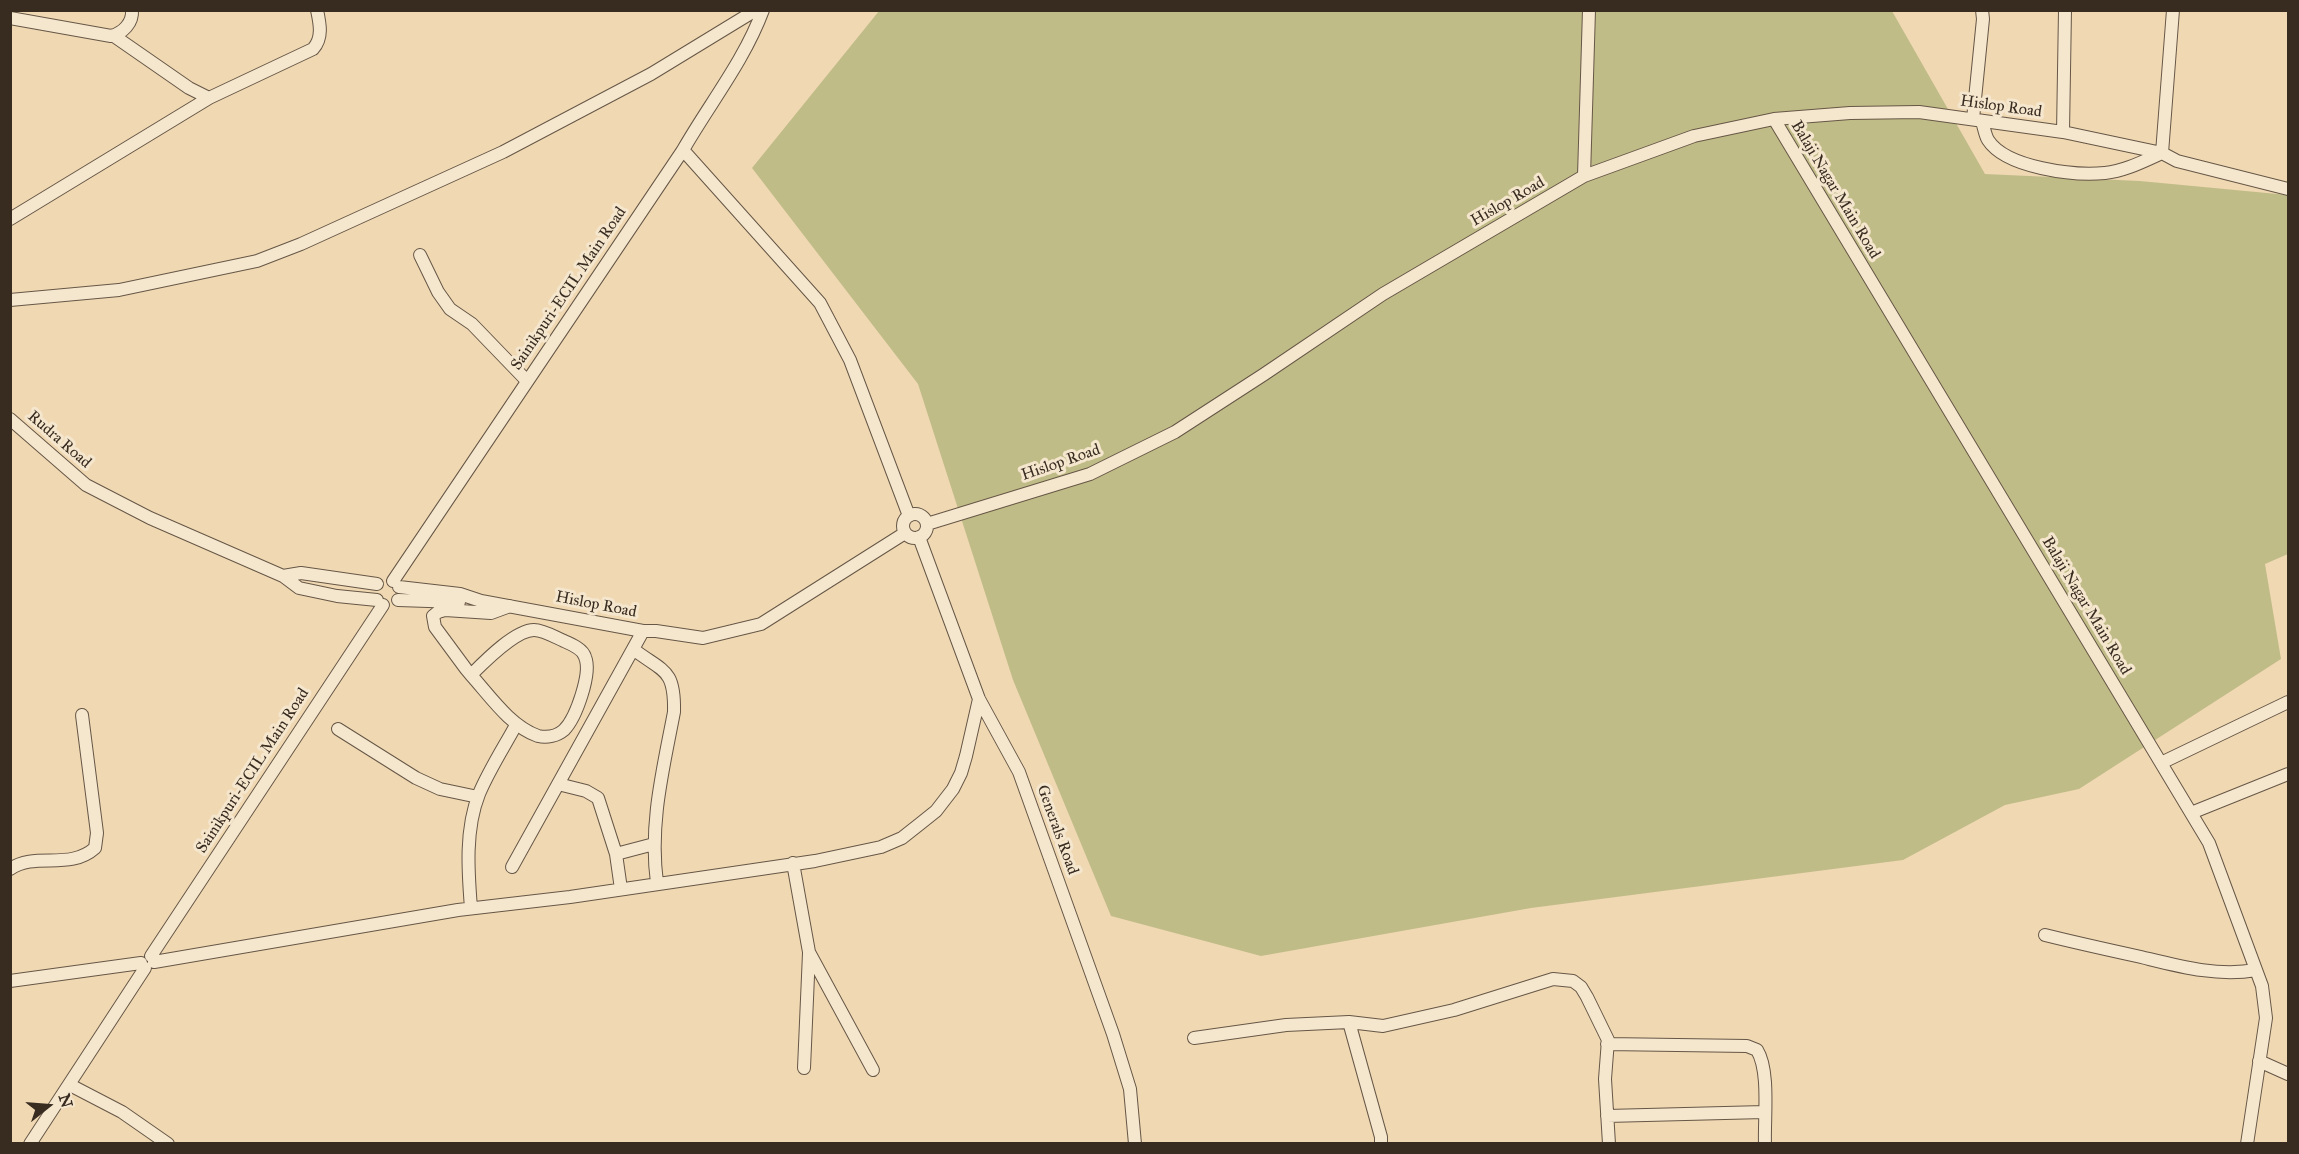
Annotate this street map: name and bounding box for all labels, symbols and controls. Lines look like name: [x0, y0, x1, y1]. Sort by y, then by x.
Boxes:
street label: Hislop Road: [1959, 92, 2043, 122]
street label: Balaji Nagar Main Road: [1786, 117, 1884, 263]
street label: Hislop Road: [1468, 173, 1548, 231]
street label: Sainikpuri-ECIL Main Road: [507, 204, 631, 374]
street label: Rudra Road: [23, 407, 95, 473]
street label: Hislop Road: [1019, 441, 1103, 485]
street label: Balaji Nagar Main Road: [2037, 533, 2135, 679]
street label: Hislop Road: [554, 588, 638, 622]
street label: Sainikpuri-ECIL Main Road: [192, 685, 314, 857]
street label: Generals Road: [1032, 782, 1082, 878]
north arrow: [18, 1076, 78, 1136]
text: N: [55, 1091, 77, 1110]

